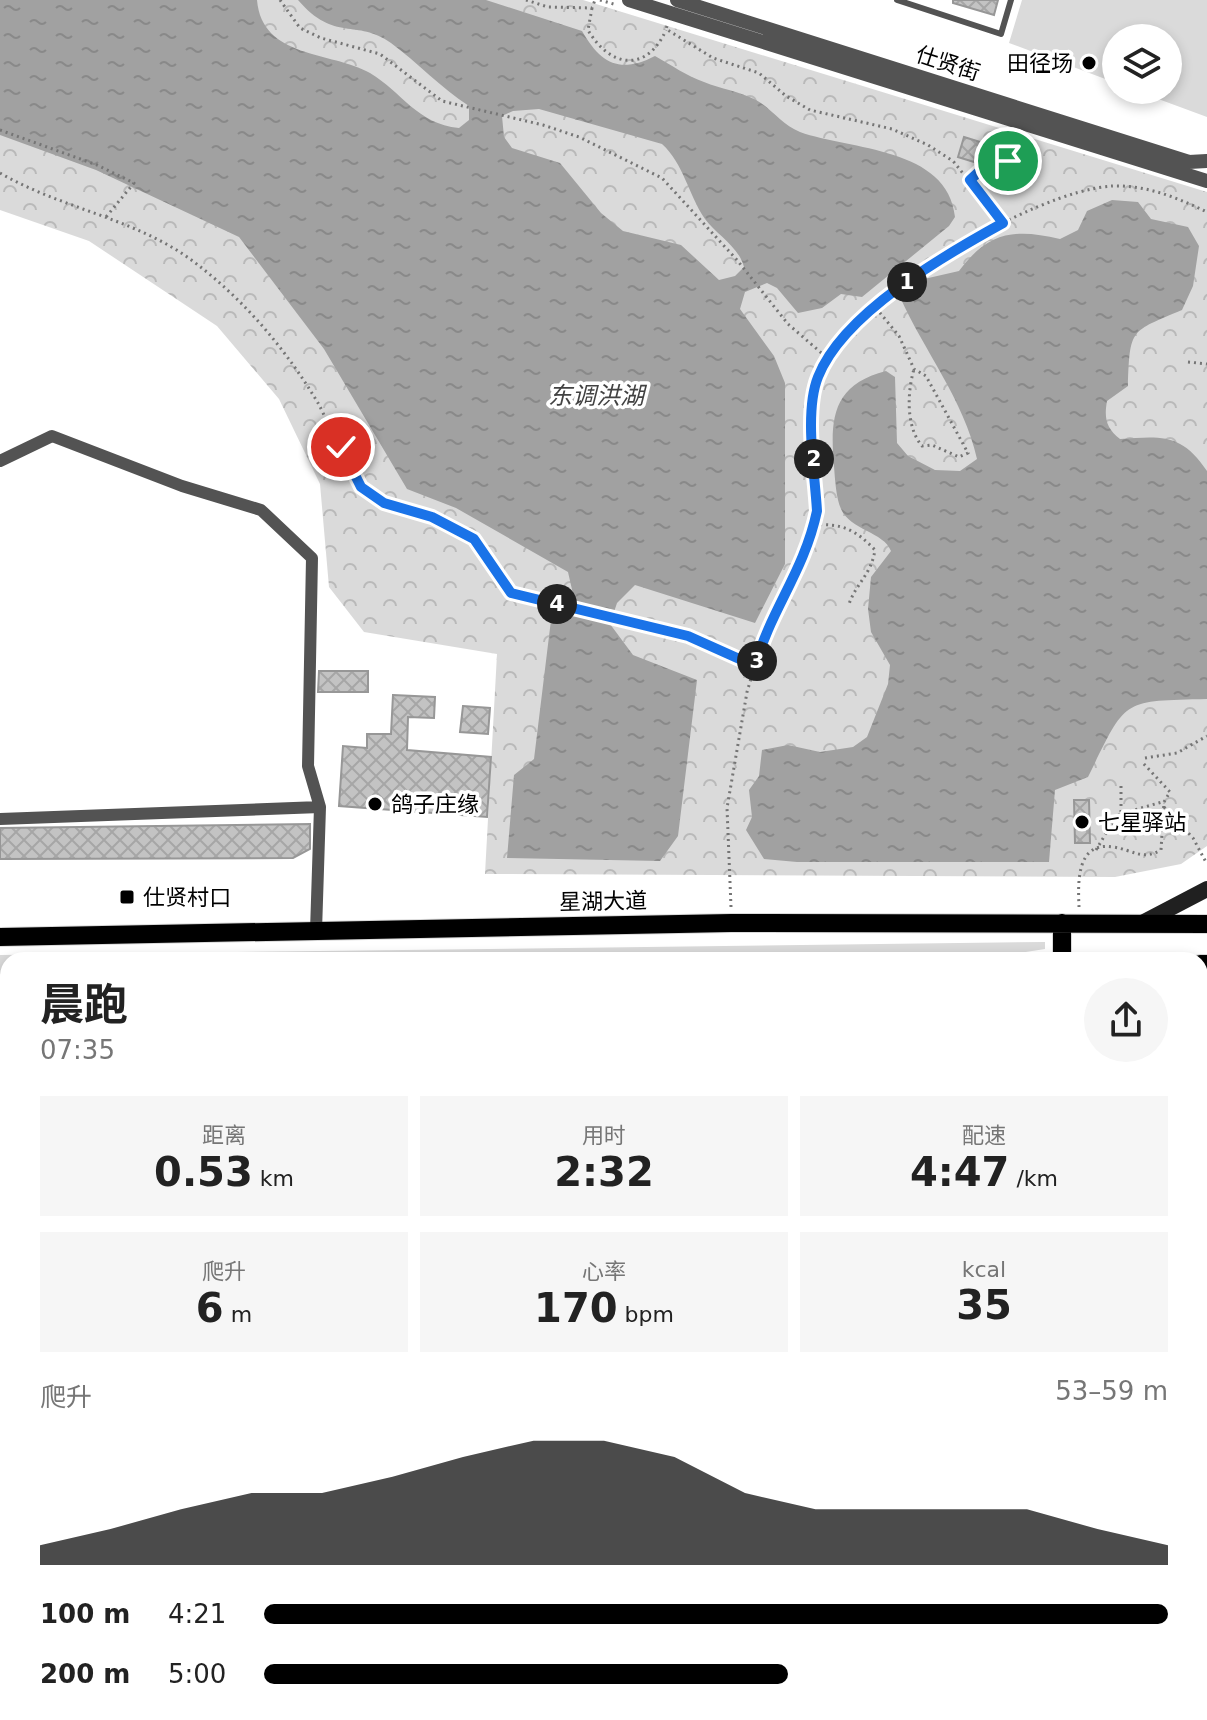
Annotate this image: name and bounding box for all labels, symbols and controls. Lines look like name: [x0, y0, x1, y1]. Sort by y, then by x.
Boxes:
map controls: [1102, 24, 1182, 104]
button: layers: [1102, 24, 1182, 104]
street label: 仕贤街: [913, 41, 983, 86]
place label: 田径场: [1007, 51, 1073, 76]
marker: 田径场: [1080, 54, 1098, 72]
pin: [974, 127, 1042, 195]
icon: arrive: [986, 139, 1030, 183]
pin: 1: [887, 262, 927, 302]
text: 1: [899, 269, 915, 294]
water label: 东调洪湖: [548, 382, 648, 410]
pin: [307, 413, 375, 481]
icon: check: [319, 425, 363, 469]
pin: 2: [794, 439, 834, 479]
text: 2: [806, 446, 822, 471]
pin: 4: [537, 584, 577, 624]
text: 4: [549, 591, 565, 616]
pin: 3: [737, 641, 777, 681]
text: 3: [749, 648, 765, 673]
place label: 鸽子庄缘: [391, 792, 479, 817]
marker: 鸽子庄缘: [366, 795, 384, 813]
place label: 七星驿站: [1098, 810, 1186, 835]
marker: 七星驿站: [1073, 813, 1091, 831]
place label: 仕贤村口: [143, 885, 231, 910]
marker: 仕贤村口: [118, 888, 136, 906]
street label: 星湖大道: [559, 888, 647, 915]
button: share: [1084, 978, 1168, 1062]
text: 晨跑: [40, 979, 128, 1030]
text: 07:35: [40, 1035, 115, 1065]
text: 距离: [202, 1123, 246, 1148]
text: 用时: [582, 1123, 626, 1148]
text: 配速: [962, 1123, 1006, 1148]
text: 0.53: [154, 1149, 253, 1195]
text: 2:32: [554, 1149, 654, 1195]
text: 4:47: [910, 1149, 1009, 1195]
text: km: [253, 1166, 294, 1191]
text: /km: [1009, 1166, 1058, 1191]
text: kcal: [962, 1257, 1006, 1282]
text: 爬升: [202, 1259, 246, 1284]
text: 心率: [582, 1259, 626, 1284]
text: 35: [956, 1282, 1012, 1328]
text: 6: [196, 1285, 224, 1331]
text: 170: [534, 1285, 618, 1331]
text: m: [224, 1302, 252, 1327]
text: bpm: [618, 1302, 674, 1327]
text: 53–59 m: [1055, 1376, 1168, 1406]
text: 爬升: [40, 1382, 92, 1412]
text: 100 m: [40, 1599, 130, 1629]
text: 4:21: [168, 1599, 226, 1629]
text: 200 m: [40, 1659, 130, 1689]
text: 5:00: [168, 1659, 226, 1689]

